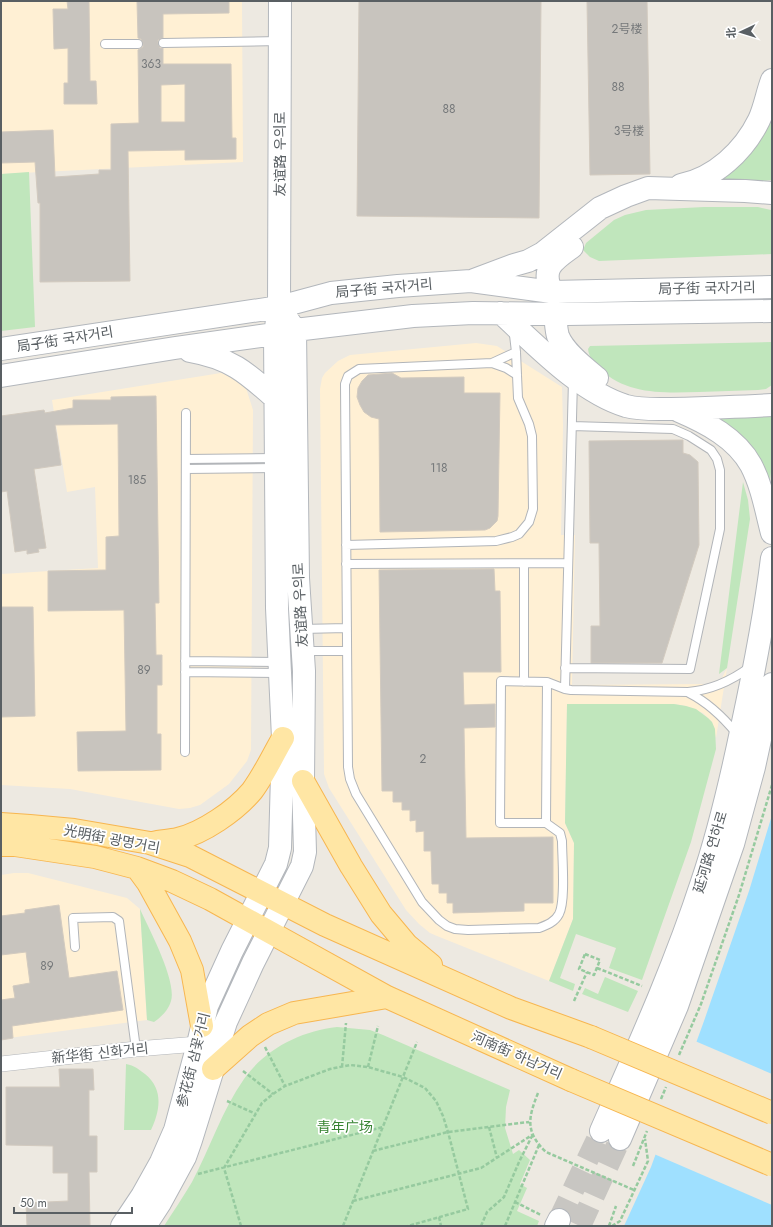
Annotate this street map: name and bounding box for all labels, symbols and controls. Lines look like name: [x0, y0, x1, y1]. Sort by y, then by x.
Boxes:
north arrow: [721, 12, 761, 52]
house number: 2号楼: [612, 20, 642, 38]
text: 北: [723, 27, 739, 39]
house number: 363: [141, 55, 161, 73]
house number: 88: [611, 78, 625, 96]
house number: 88: [442, 100, 456, 118]
street label: 友谊路 우의로: [270, 111, 290, 196]
house number: 3号楼: [614, 122, 644, 140]
street label: 局子街 국자거리: [334, 274, 434, 302]
street label: 局子街 국자거리: [658, 277, 756, 299]
street label: 局子街 국자거리: [15, 321, 115, 357]
house number: 118: [430, 459, 448, 477]
house number: 185: [128, 471, 147, 489]
street label: 友谊路 우의로: [288, 562, 312, 648]
house number: 89: [137, 661, 151, 679]
house number: 2: [420, 750, 427, 768]
street label: 延河路 연하로: [688, 808, 732, 895]
street label: 光明街 광명거리: [62, 820, 162, 858]
house number: 89: [40, 957, 54, 975]
street label: 参花街 삼꽃거리: [171, 1010, 215, 1110]
street label: 河南街 하남거리: [468, 1026, 566, 1084]
street label: 新华街 신화거리: [50, 1038, 150, 1068]
park label: 青年广场: [317, 1117, 373, 1137]
scale bar: [14, 1189, 132, 1215]
text: 50 m: [20, 1194, 47, 1212]

